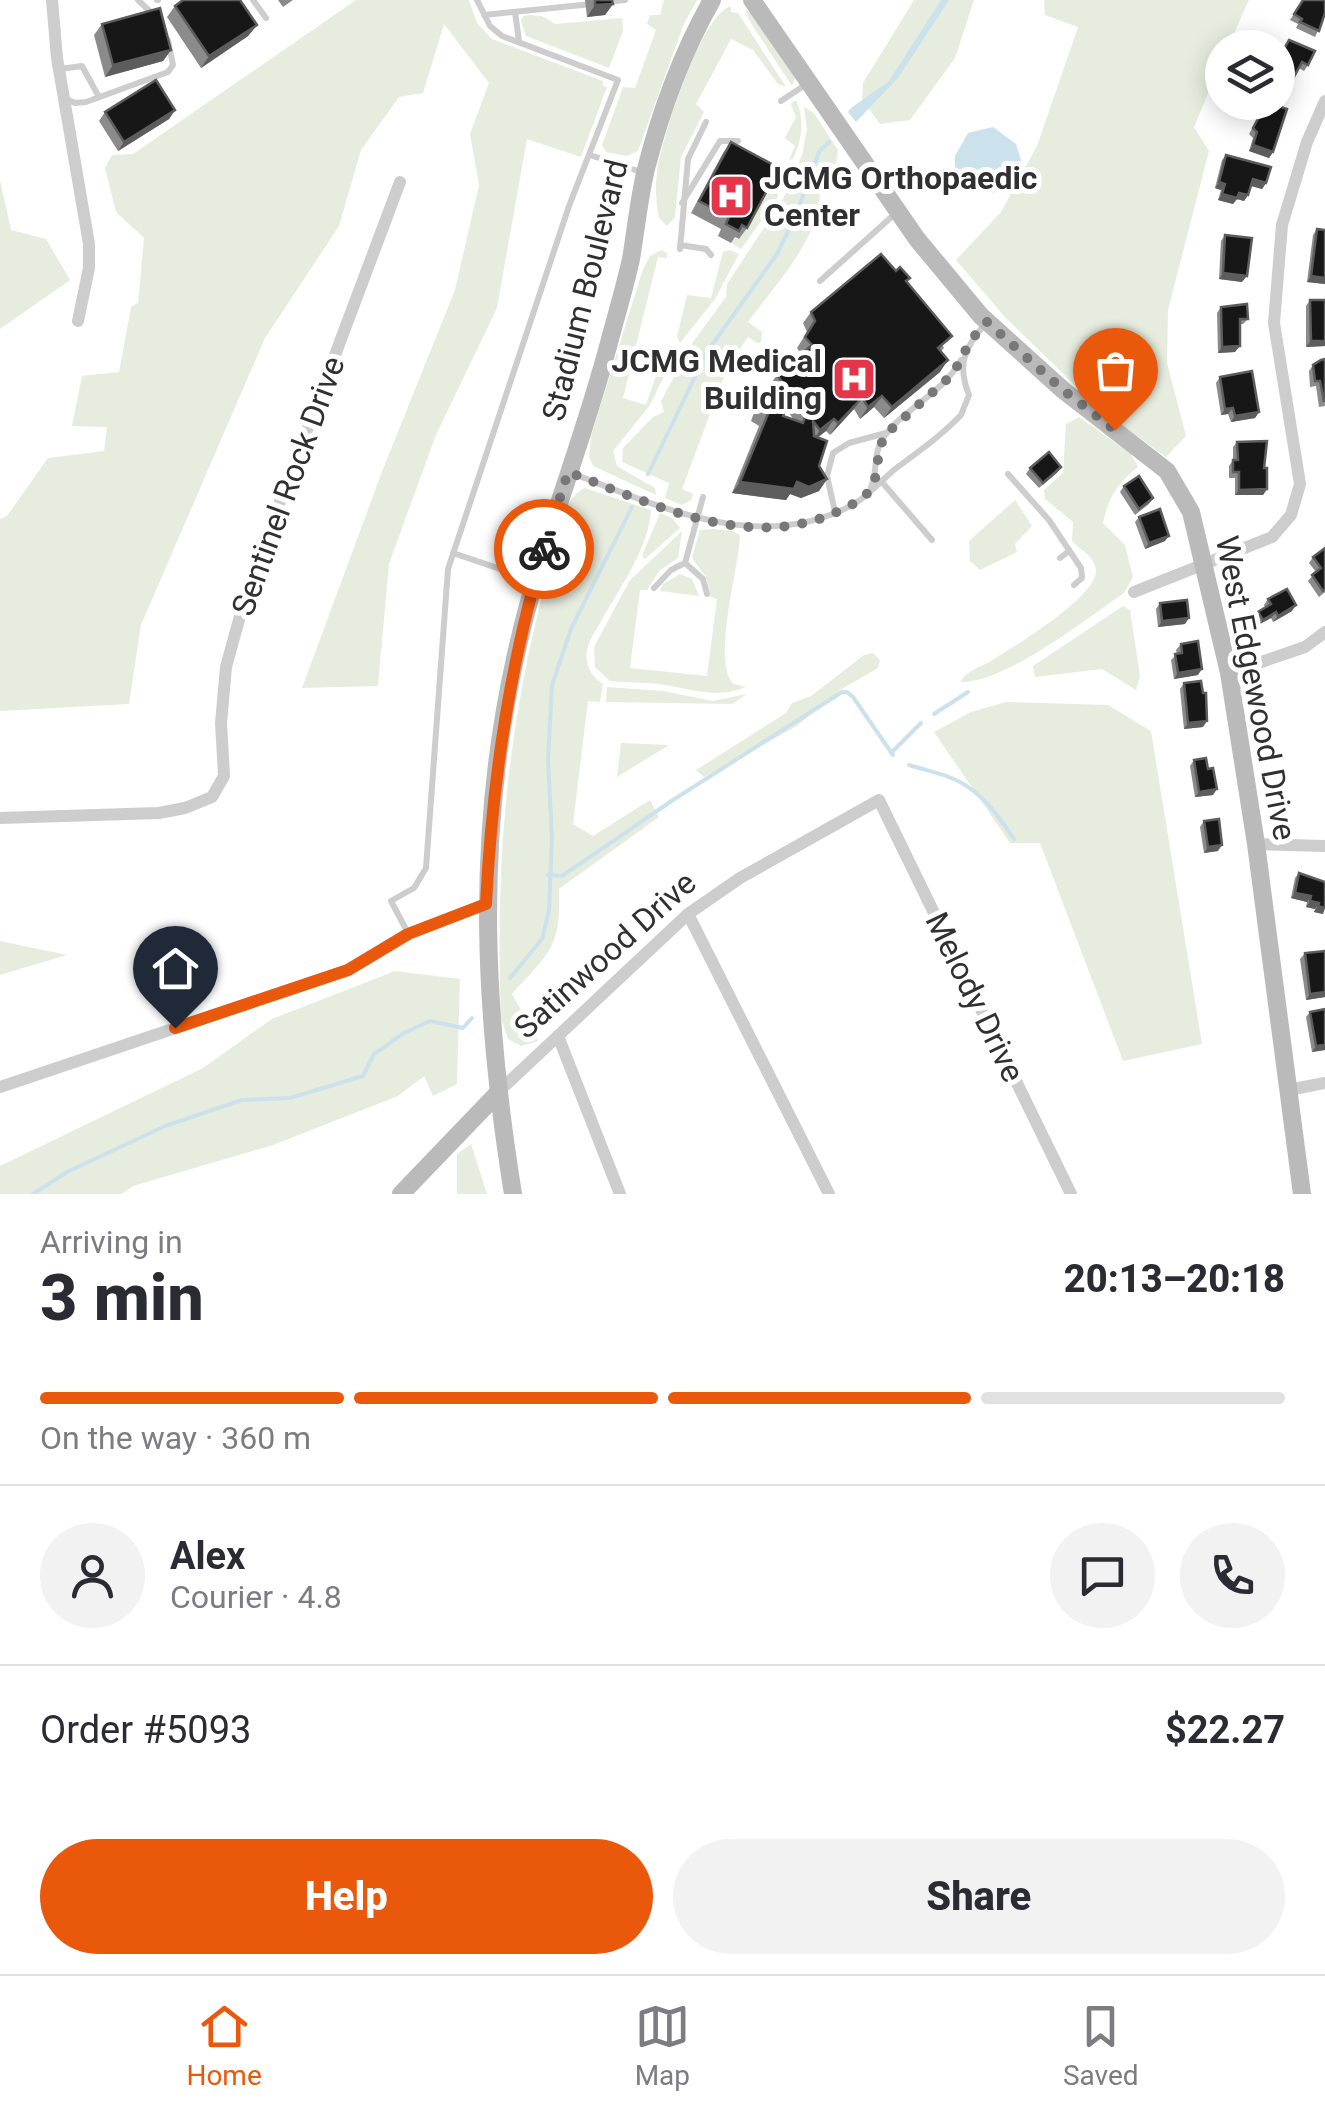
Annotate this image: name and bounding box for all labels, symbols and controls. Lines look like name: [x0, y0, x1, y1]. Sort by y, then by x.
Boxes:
map controls: [1205, 30, 1295, 120]
button: layers: [1205, 30, 1295, 120]
street label: Stadium Boulevard: [534, 155, 636, 425]
place label: JCMG Orthopaedic Center: [764, 159, 1038, 234]
hospital icon: JCMG Orthopaedic Center: [708, 173, 754, 219]
pin: [1073, 328, 1158, 431]
place label: JCMG Medical Building: [611, 342, 822, 417]
icon: bag: [1088, 343, 1143, 398]
street label: Sentinel Rock Drive: [223, 351, 353, 621]
hospital icon: JCMG Medical Building: [831, 356, 877, 402]
courier: [494, 499, 594, 599]
icon: bike: [517, 522, 572, 577]
street label: West Edgewood Drive: [1208, 533, 1304, 843]
street label: Satinwood Drive: [507, 864, 703, 1046]
street label: Melody Drive: [918, 906, 1032, 1088]
pin: [133, 926, 218, 1029]
icon: home: [148, 941, 203, 996]
text: Arriving in: [40, 1223, 183, 1261]
text: 20:13–20:18: [1064, 1257, 1285, 1301]
text: 3 min: [40, 1260, 204, 1336]
text: On the way · 360 m: [40, 1419, 311, 1457]
button: person: [40, 1523, 145, 1628]
button: chat: [1050, 1523, 1155, 1628]
button: phone: [1180, 1523, 1285, 1628]
text: Alex: [170, 1534, 245, 1578]
text: Courier · 4.8: [170, 1578, 342, 1616]
text: Order #5093: [40, 1708, 251, 1752]
text: $22.27: [1165, 1708, 1285, 1752]
button: Help: [40, 1839, 653, 1954]
button: Share: [673, 1839, 1285, 1954]
tab: Home: [186, 1999, 262, 2092]
tab: Map: [635, 1999, 690, 2092]
tab: Saved: [1063, 1999, 1139, 2092]

